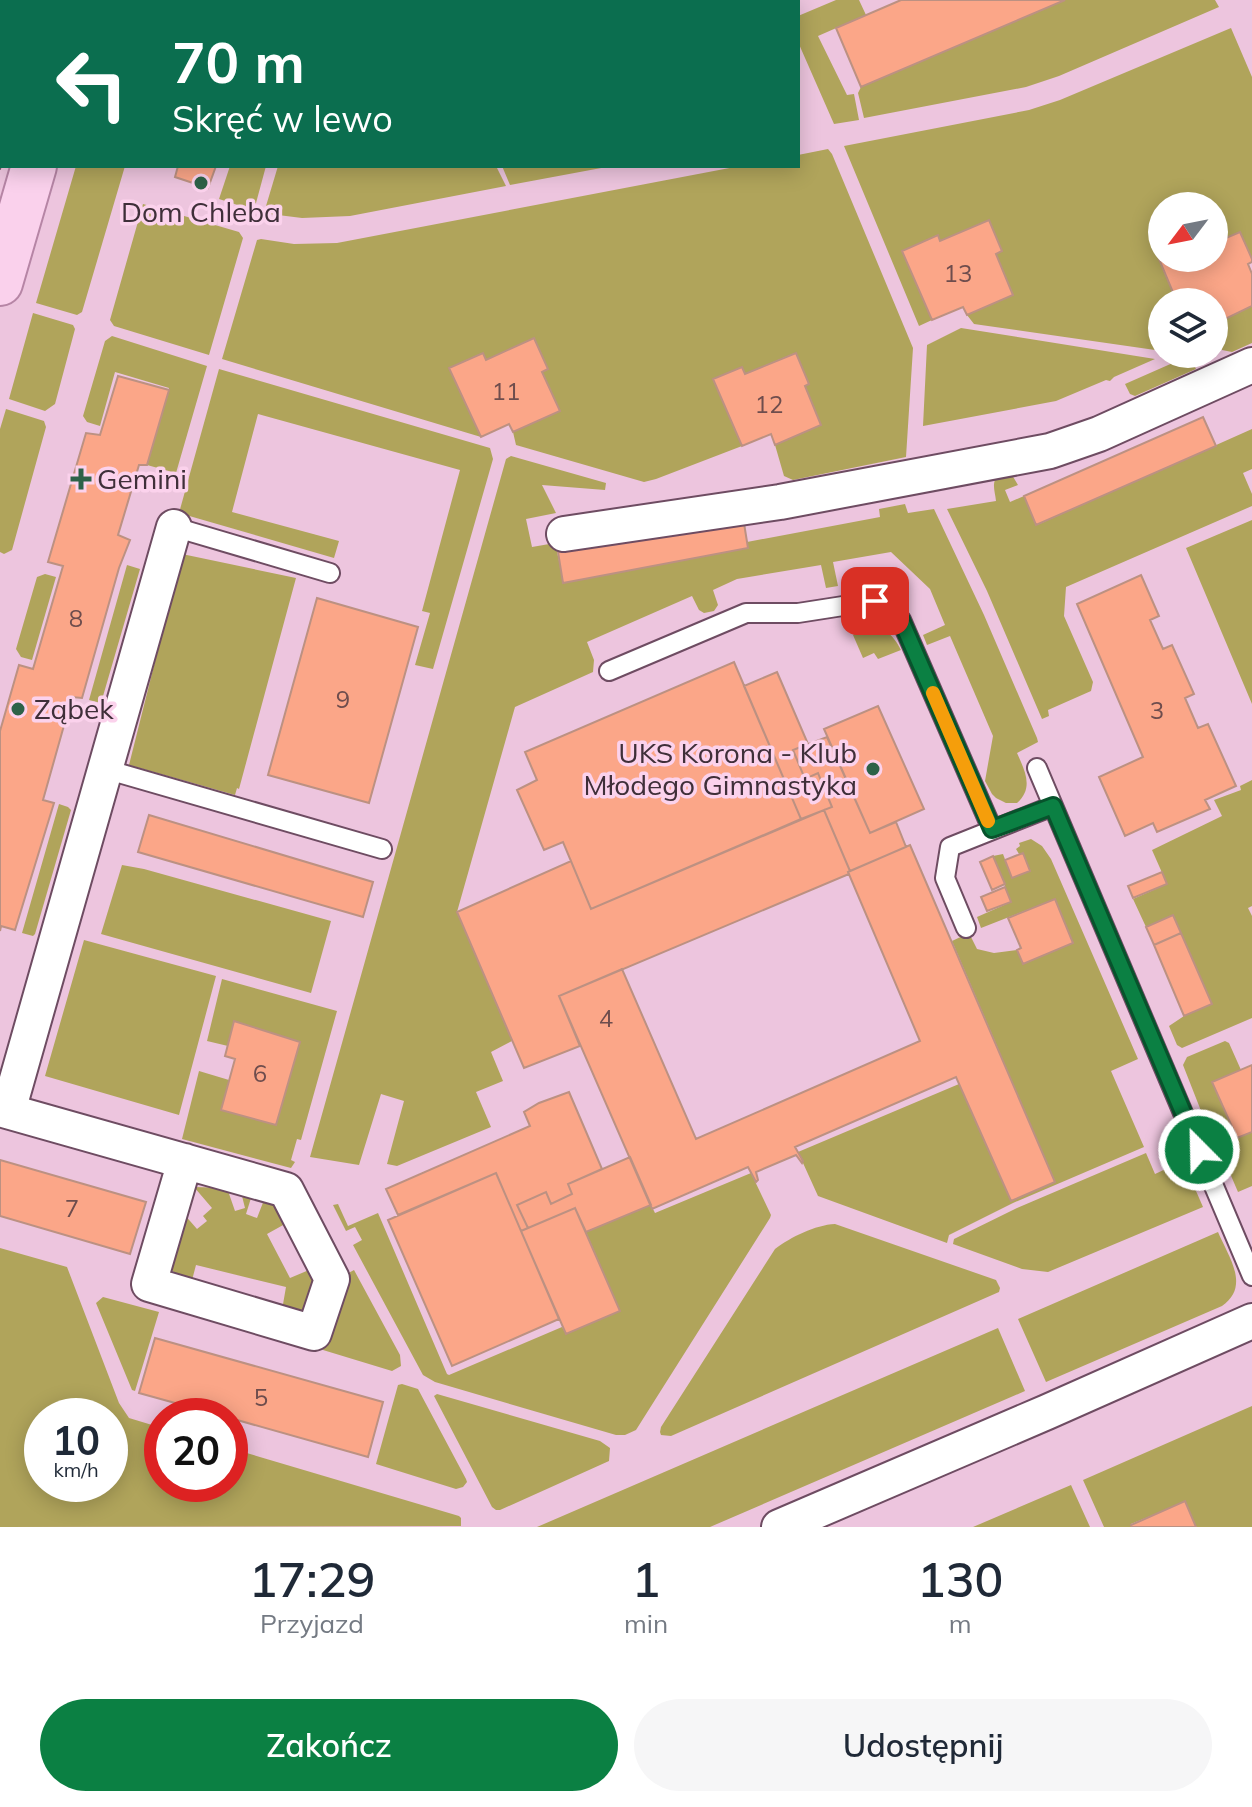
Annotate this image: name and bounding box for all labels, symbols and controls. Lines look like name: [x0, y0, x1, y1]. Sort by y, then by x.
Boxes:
text: 70 m: [172, 27, 305, 97]
icon: left: [40, 32, 144, 136]
text: Skręć w lewo: [172, 96, 393, 141]
marker: Dom Chleba: [192, 174, 210, 192]
north arrow: [1148, 192, 1228, 272]
map controls: [1148, 192, 1228, 368]
place label: Dom Chleba: [121, 194, 281, 229]
house number: 13: [944, 258, 972, 288]
button: layers: [1148, 288, 1228, 368]
house number: 11: [492, 376, 520, 406]
house number: 12: [755, 389, 783, 419]
place label: Gemini: [97, 461, 187, 496]
marker: Gemini: [72, 470, 90, 488]
pin: [841, 567, 909, 635]
icon: arrive: [853, 579, 897, 623]
house number: 8: [69, 603, 83, 633]
house number: 9: [336, 684, 350, 714]
place label: Ząbek: [34, 691, 114, 726]
house number: 3: [1150, 695, 1164, 725]
marker: Ząbek: [9, 700, 27, 718]
place label: UKS Korona - Klub Młodego Gimnastyka: [584, 735, 857, 802]
marker: UKS Korona - Klub Młodego Gimnastyka: [864, 760, 882, 778]
house number: 4: [599, 1003, 613, 1033]
house number: 6: [253, 1058, 267, 1088]
position arrow: [1157, 1108, 1241, 1192]
house number: 7: [65, 1193, 79, 1223]
house number: 5: [254, 1382, 268, 1412]
speed limit sign: 20: [144, 1398, 248, 1502]
text: 10: [52, 1415, 100, 1465]
text: km/h: [53, 1457, 99, 1482]
text: 17:29: [249, 1549, 375, 1609]
text: 1: [632, 1549, 660, 1609]
text: 130: [917, 1549, 1003, 1609]
text: Przyjazd: [260, 1607, 364, 1640]
text: min: [624, 1607, 668, 1640]
text: m: [949, 1607, 972, 1640]
button: Zakończ: [40, 1699, 618, 1791]
button: Udostępnij: [634, 1699, 1212, 1791]

